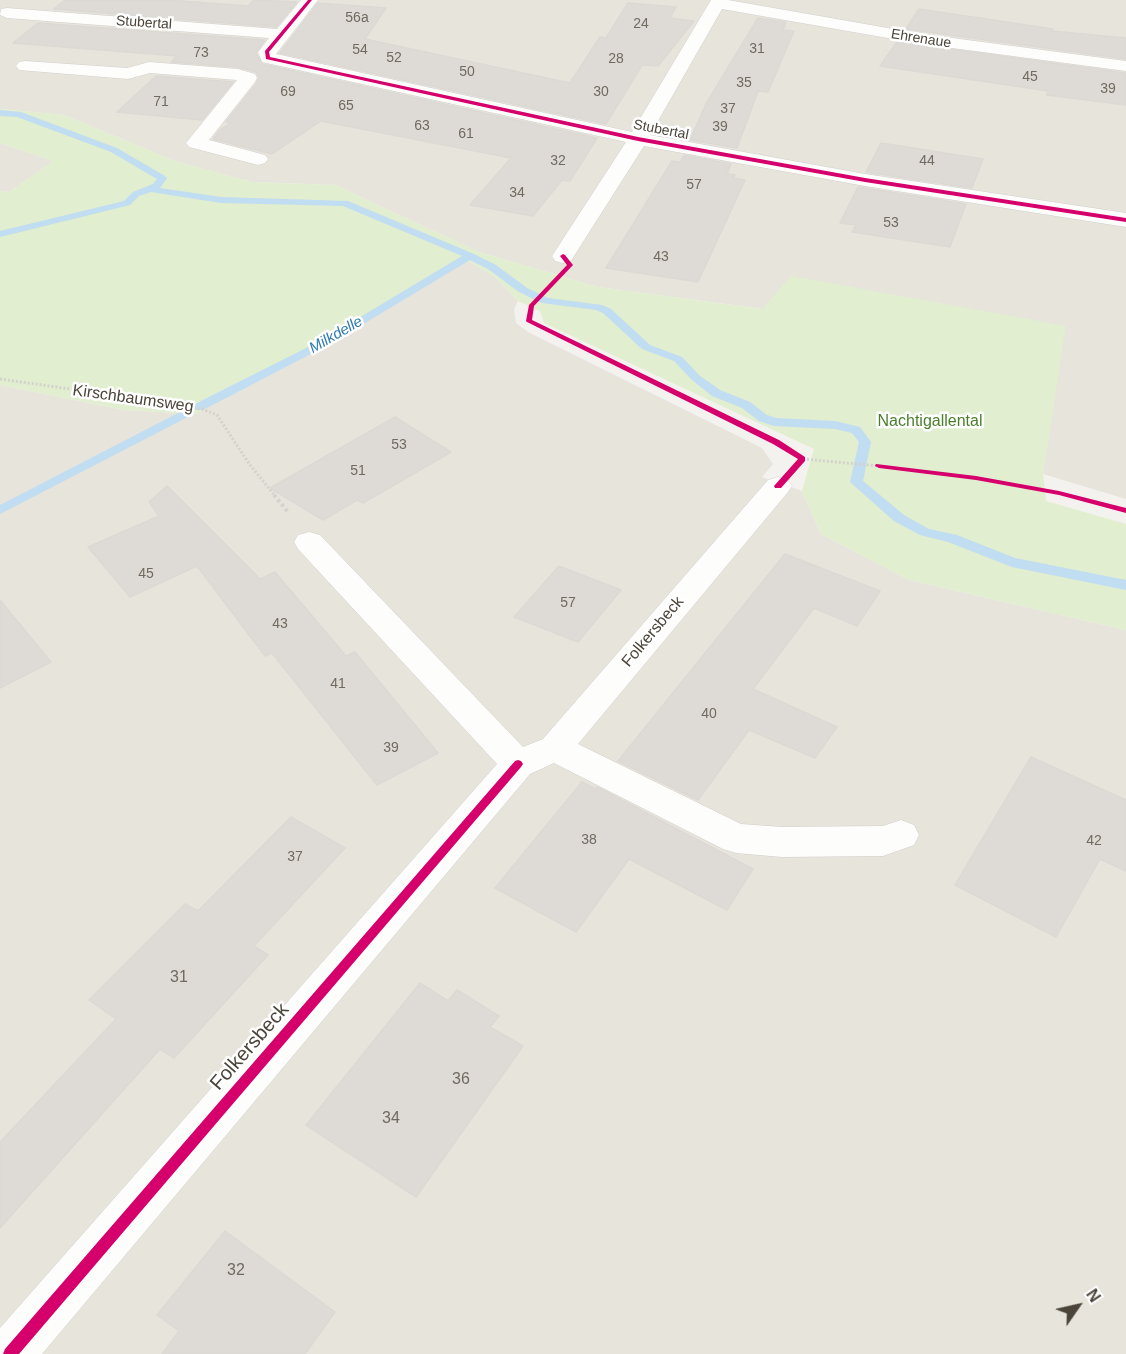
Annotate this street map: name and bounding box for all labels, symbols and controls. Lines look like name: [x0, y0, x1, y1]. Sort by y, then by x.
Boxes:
house number: 56a: [345, 10, 369, 26]
street label: Stubertal: [115, 13, 173, 33]
house number: 24: [633, 16, 649, 32]
street label: Ehrenaue: [890, 26, 952, 52]
house number: 31: [749, 41, 765, 57]
house number: 54: [352, 42, 368, 58]
house number: 73: [193, 45, 209, 61]
house number: 52: [386, 50, 402, 66]
house number: 28: [608, 51, 624, 67]
house number: 50: [459, 64, 475, 80]
house number: 45: [1022, 69, 1038, 85]
house number: 35: [736, 75, 752, 91]
house number: 39: [1100, 81, 1116, 97]
house number: 69: [280, 84, 296, 100]
house number: 30: [593, 84, 609, 100]
house number: 71: [153, 94, 169, 110]
house number: 65: [338, 98, 354, 114]
house number: 37: [720, 101, 736, 117]
street label: Stubertal: [632, 116, 690, 144]
house number: 63: [414, 118, 430, 134]
house number: 39: [712, 119, 728, 135]
house number: 61: [458, 126, 474, 142]
house number: 32: [550, 153, 566, 169]
house number: 44: [919, 153, 935, 169]
house number: 57: [686, 177, 702, 193]
house number: 34: [509, 185, 525, 201]
house number: 53: [883, 215, 899, 231]
house number: 43: [653, 249, 669, 265]
water label: Milkdelle: [306, 313, 366, 357]
street label: Kirschbaumsweg: [71, 381, 195, 417]
park label: Nachtigallental: [878, 412, 982, 432]
house number: 53: [391, 437, 407, 453]
house number: 51: [350, 463, 366, 479]
house number: 45: [138, 566, 154, 582]
street label: Folkersbeck: [618, 593, 688, 671]
house number: 57: [560, 595, 576, 611]
house number: 43: [272, 616, 288, 632]
house number: 41: [330, 676, 346, 692]
house number: 40: [701, 706, 717, 722]
house number: 39: [383, 740, 399, 756]
house number: 38: [581, 832, 597, 848]
house number: 42: [1086, 833, 1102, 849]
house number: 37: [287, 849, 303, 865]
house number: 31: [170, 968, 188, 988]
street label: Folkersbeck: [206, 998, 294, 1096]
house number: 36: [452, 1070, 470, 1090]
house number: 34: [382, 1109, 400, 1129]
house number: 32: [227, 1261, 245, 1281]
north arrow: [1048, 1276, 1108, 1336]
text: N: [1083, 1286, 1104, 1305]

